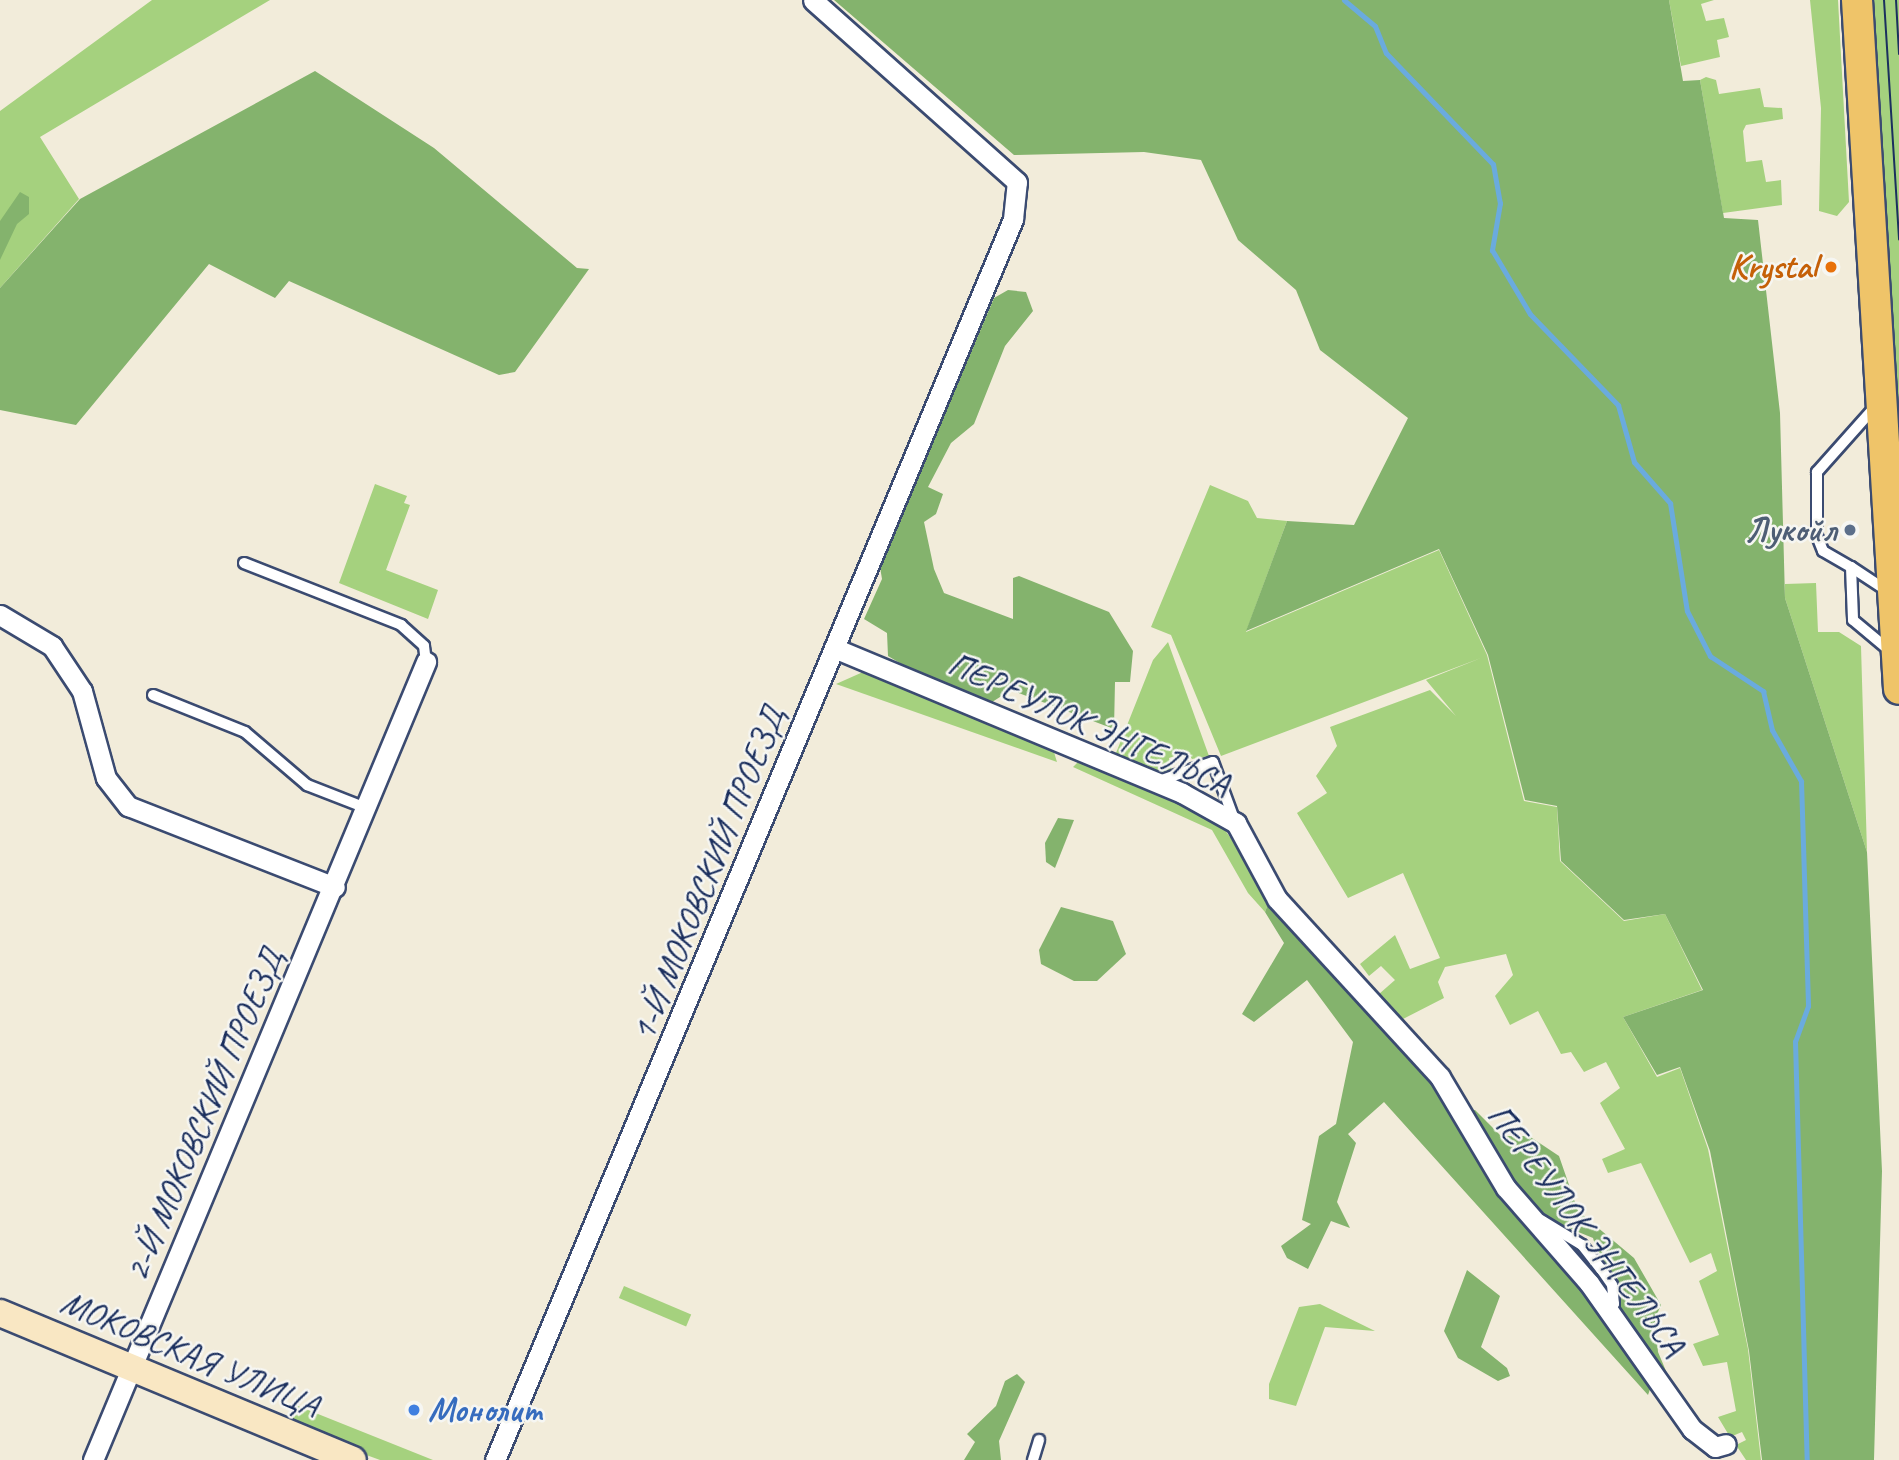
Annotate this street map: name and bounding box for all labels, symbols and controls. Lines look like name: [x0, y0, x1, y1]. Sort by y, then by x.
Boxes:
place label: Krystal: [1729, 246, 1817, 288]
marker: Krystal: [1823, 259, 1839, 275]
place label: Лукойл: [1745, 509, 1836, 551]
marker: Лукойл: [1842, 522, 1858, 538]
street label: ПЕРЕУЛОК ЭНГЕЛЬСА: [941, 643, 1237, 805]
street label: 1-Й МОКОВСКИЙ ПРОЕЗД: [622, 701, 794, 1047]
street label: 2-Й МОКОВСКИЙ ПРОЕЗД: [115, 943, 293, 1287]
street label: ПЕРЕУЛОК ЭНГЕЛЬСА: [1478, 1096, 1694, 1364]
street label: МОКОВСКАЯ УЛИЦА: [55, 1281, 325, 1427]
place label: Монолит: [428, 1389, 543, 1431]
marker: Монолит: [406, 1402, 422, 1418]

